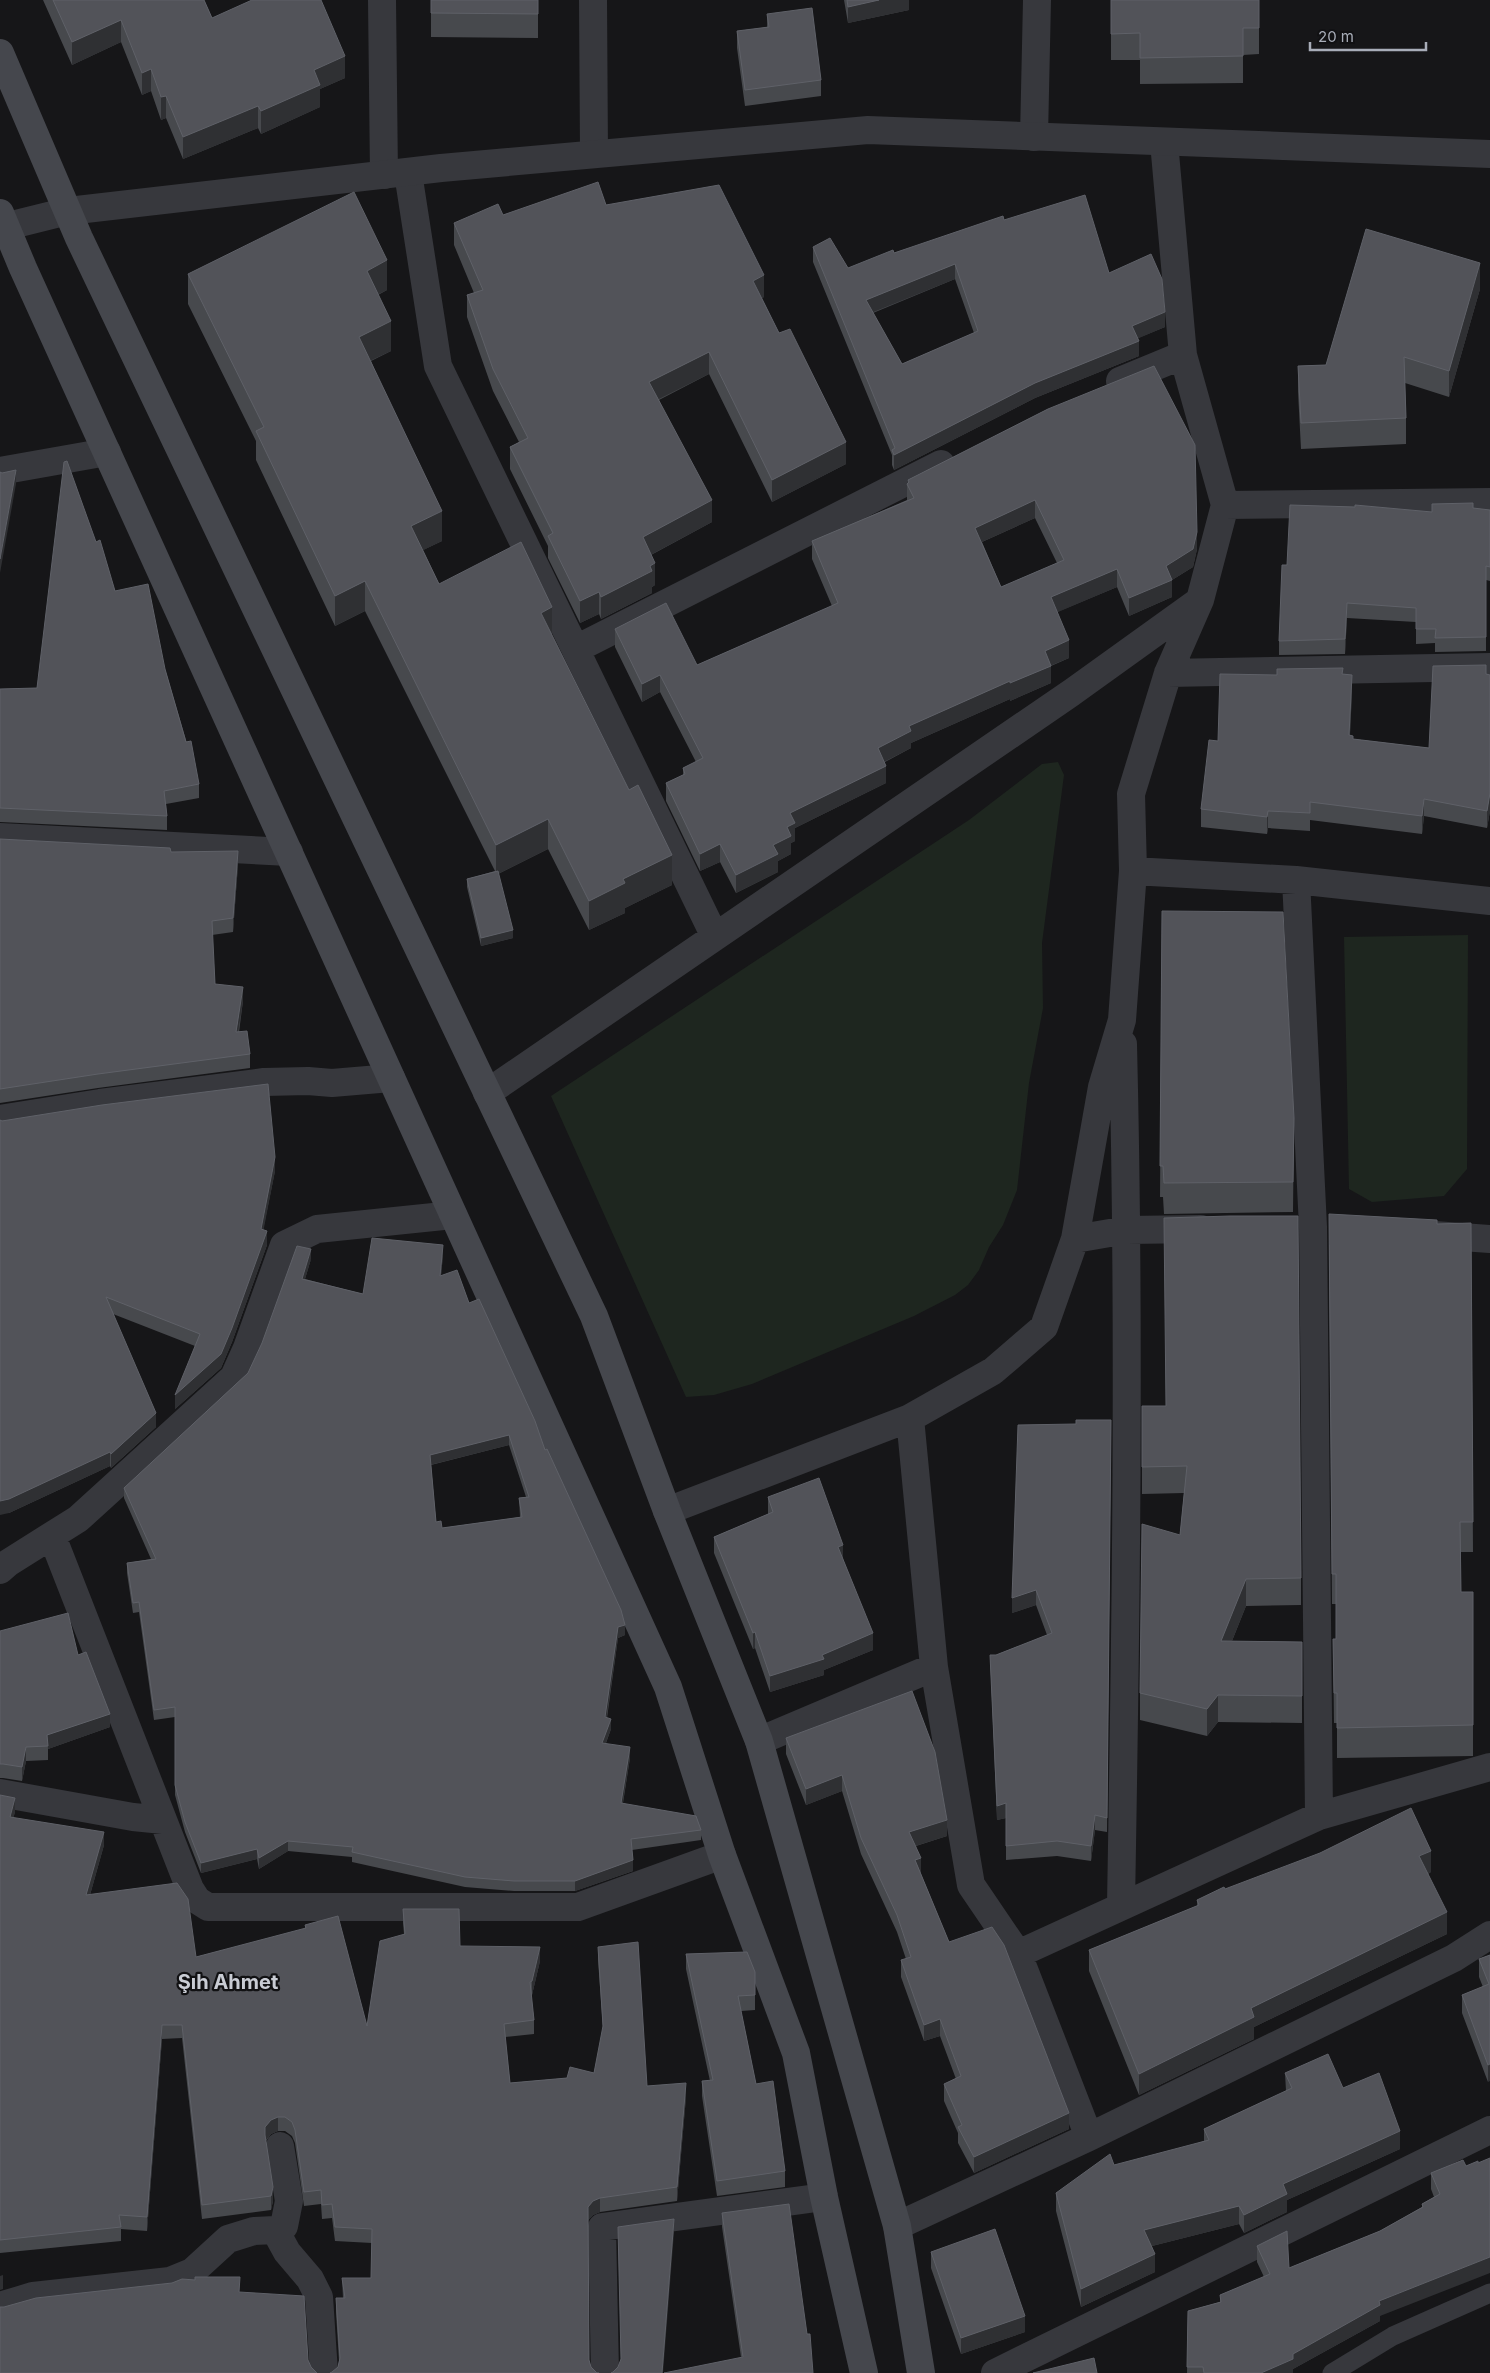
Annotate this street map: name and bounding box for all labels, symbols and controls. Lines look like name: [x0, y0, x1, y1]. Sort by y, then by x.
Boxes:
scale bar: [1310, 20, 1426, 52]
text: 20 m: [1318, 27, 1354, 46]
district label: Şıh Ahmet: [178, 1970, 278, 1994]

